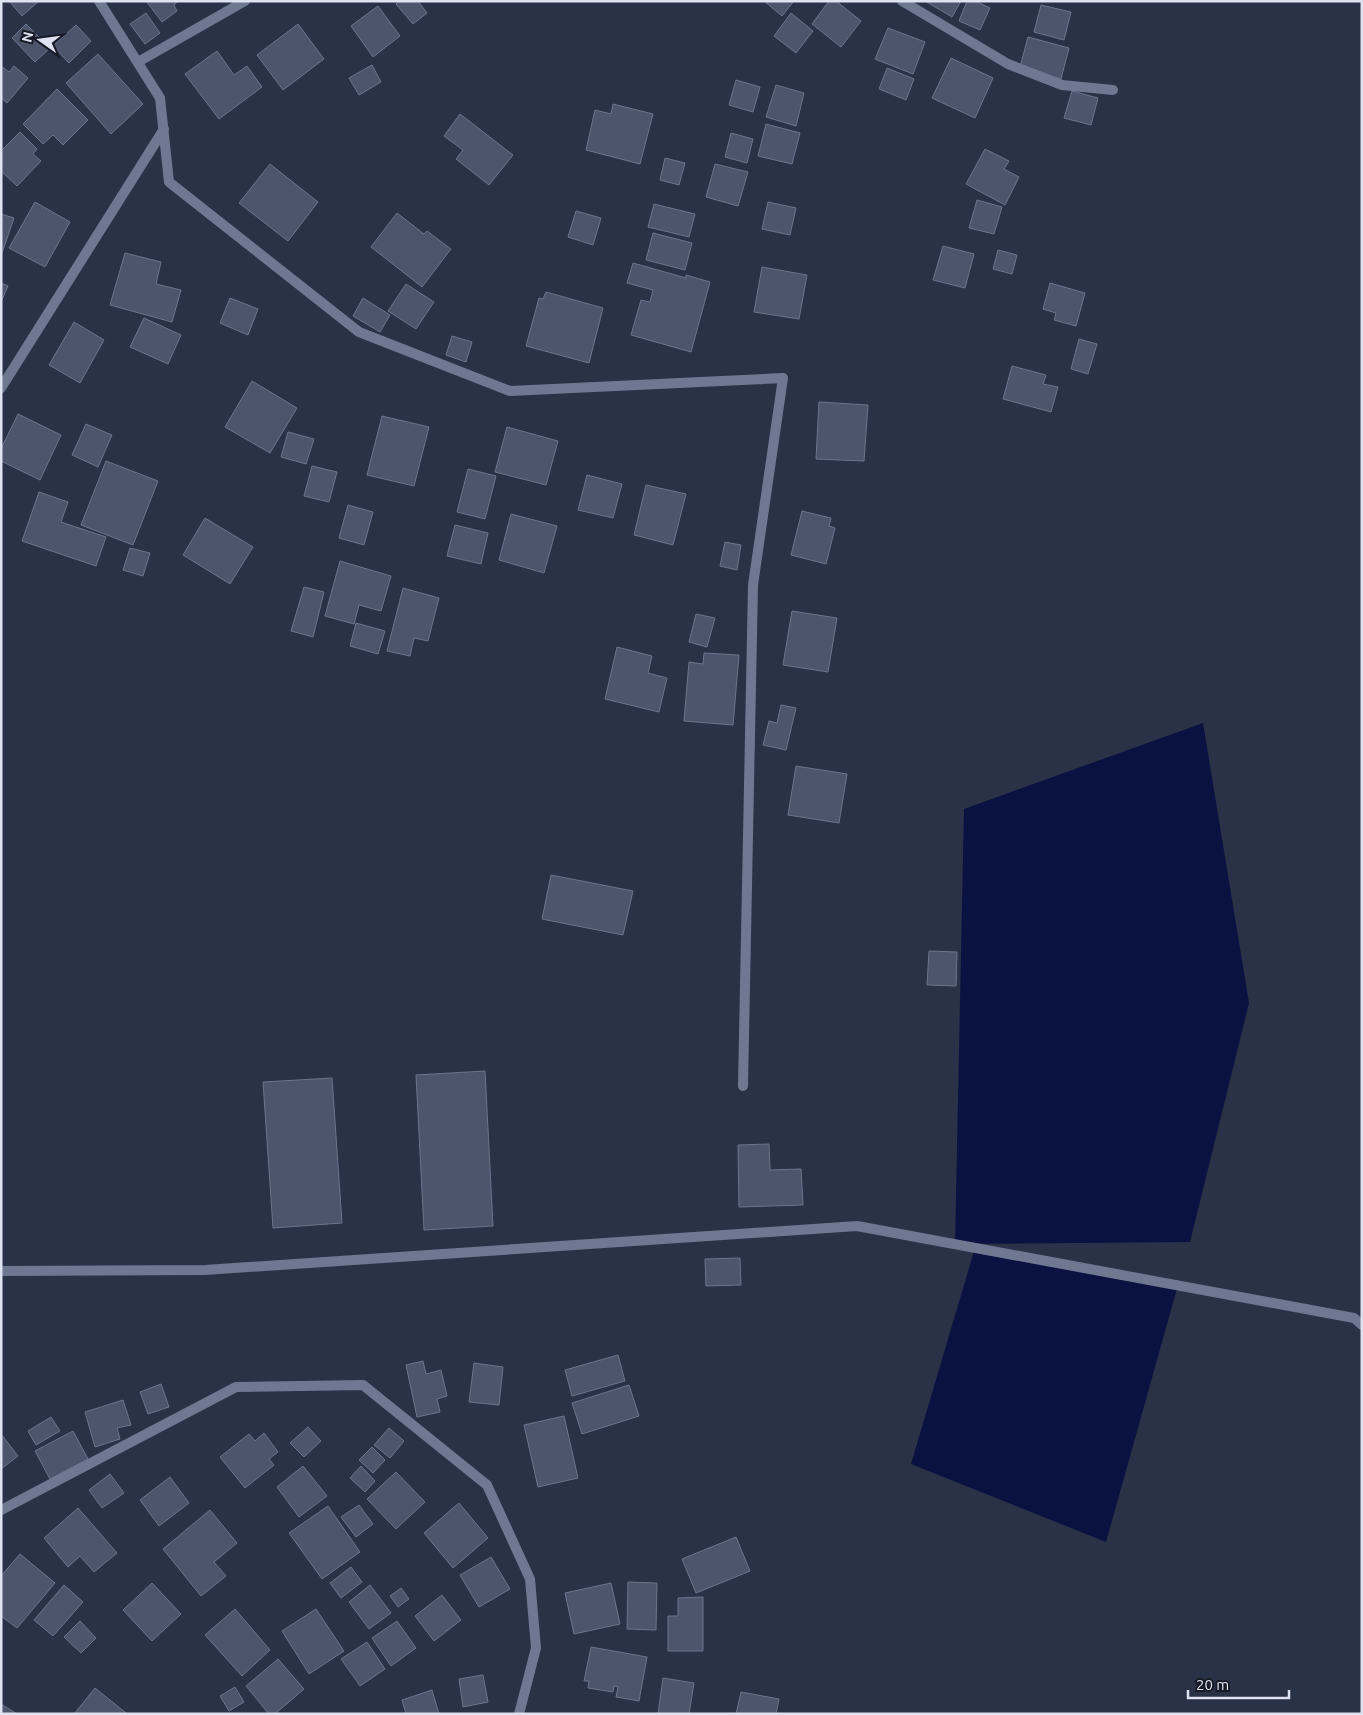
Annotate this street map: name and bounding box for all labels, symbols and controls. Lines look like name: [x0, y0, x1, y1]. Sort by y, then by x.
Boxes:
north arrow: [15, 15, 65, 65]
text: N: [18, 30, 36, 44]
scale bar: [1188, 1668, 1289, 1700]
text: 20 m: [1196, 1676, 1229, 1693]

